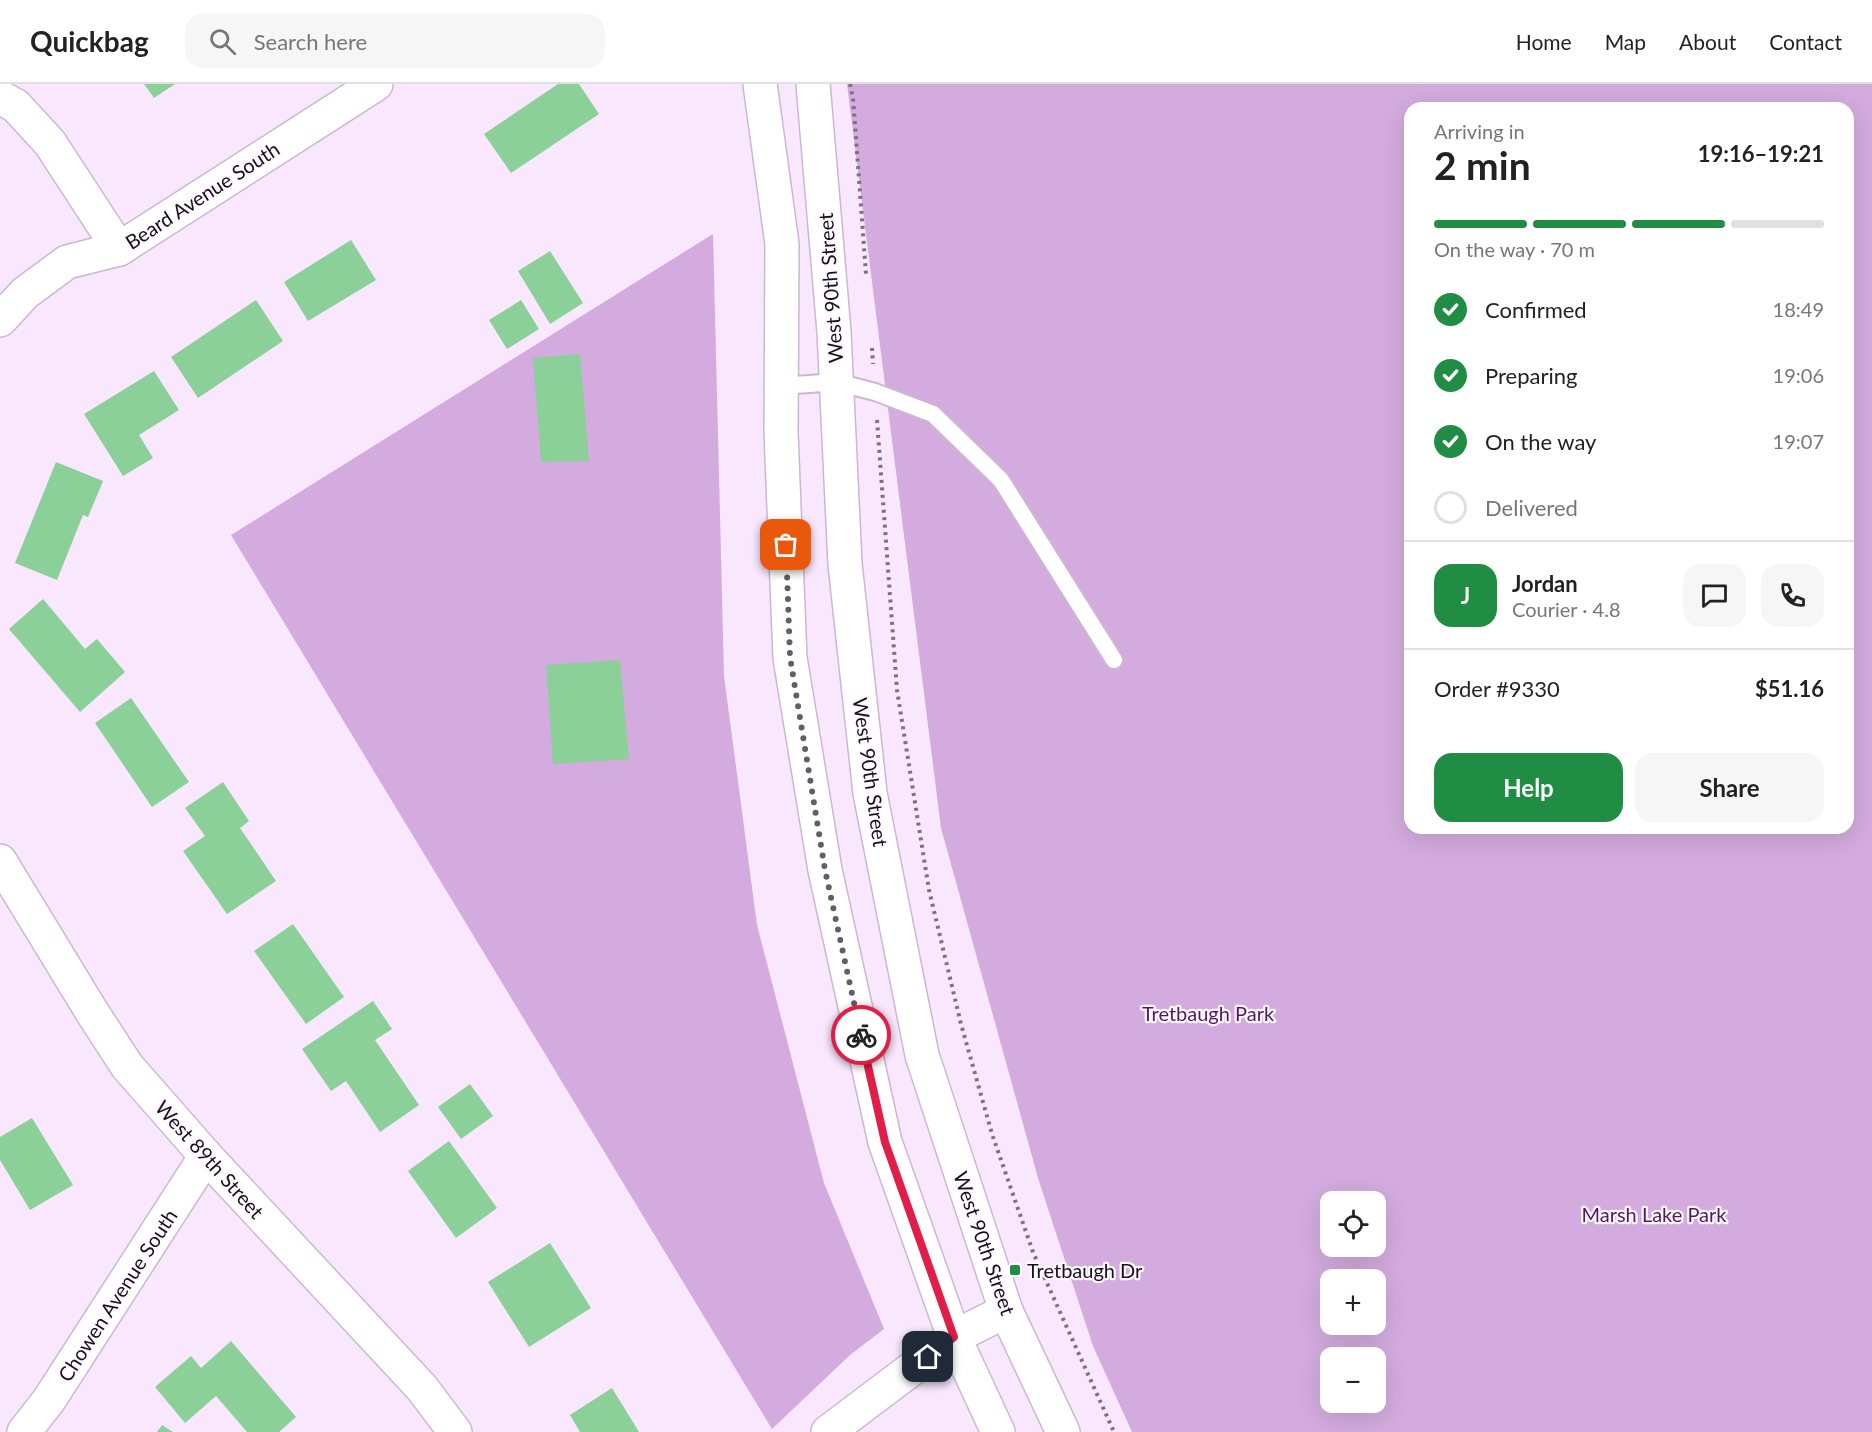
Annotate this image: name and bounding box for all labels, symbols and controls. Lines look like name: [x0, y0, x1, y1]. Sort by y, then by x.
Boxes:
search box: [185, 14, 605, 68]
text: Quickbag: [30, 24, 149, 58]
icon: search: [206, 25, 239, 58]
text: Search here: [254, 28, 367, 55]
text: Home: [1516, 29, 1572, 54]
text: Map: [1605, 29, 1646, 54]
text: About: [1679, 29, 1736, 54]
text: Contact: [1769, 29, 1842, 54]
text: Arriving in: [1434, 119, 1525, 143]
street label: Beard Avenue South: [121, 136, 283, 254]
text: 19:16–19:21: [1698, 140, 1824, 167]
text: 2 min: [1434, 142, 1531, 188]
street label: West 90th Street: [813, 212, 847, 364]
text: On the way · 70 m: [1434, 237, 1595, 261]
icon: check: [1434, 293, 1467, 326]
text: Confirmed: [1485, 296, 1587, 323]
text: 18:49: [1773, 297, 1824, 321]
icon: check: [1434, 359, 1467, 392]
text: Preparing: [1485, 362, 1577, 389]
text: 19:06: [1773, 363, 1824, 387]
icon: check: [1434, 425, 1467, 458]
text: On the way: [1485, 428, 1596, 455]
text: 19:07: [1773, 429, 1824, 453]
text: Delivered: [1485, 494, 1578, 521]
pin: [760, 519, 811, 570]
icon: bag: [769, 528, 802, 561]
button: chat: [1683, 564, 1746, 627]
button: phone: [1761, 564, 1824, 627]
text: Jordan: [1512, 570, 1578, 597]
text: J: [1461, 582, 1470, 609]
text: Courier · 4.8: [1512, 597, 1621, 621]
text: Order #9330: [1434, 675, 1560, 702]
text: $51.16: [1755, 675, 1824, 702]
street label: West 90th Street: [849, 696, 893, 848]
button: Help: [1434, 753, 1623, 822]
button: Share: [1635, 753, 1824, 822]
park label: Tretbaugh Park: [1142, 1001, 1275, 1025]
courier: [831, 1005, 891, 1065]
icon: bike: [845, 1019, 878, 1052]
street label: West 89th Street: [151, 1095, 269, 1223]
street label: West 90th Street: [949, 1168, 1021, 1318]
map controls: [1320, 1191, 1386, 1413]
button: locate: [1320, 1191, 1386, 1257]
park label: Marsh Lake Park: [1582, 1202, 1727, 1226]
street label: Chowen Avenue South: [52, 1204, 182, 1386]
place label: Tretbaugh Dr: [1027, 1258, 1143, 1282]
marker: Tretbaugh Dr: [1008, 1263, 1022, 1277]
button: +: [1320, 1269, 1386, 1335]
pin: [902, 1331, 953, 1382]
icon: home: [911, 1340, 944, 1373]
button: −: [1320, 1347, 1386, 1413]

